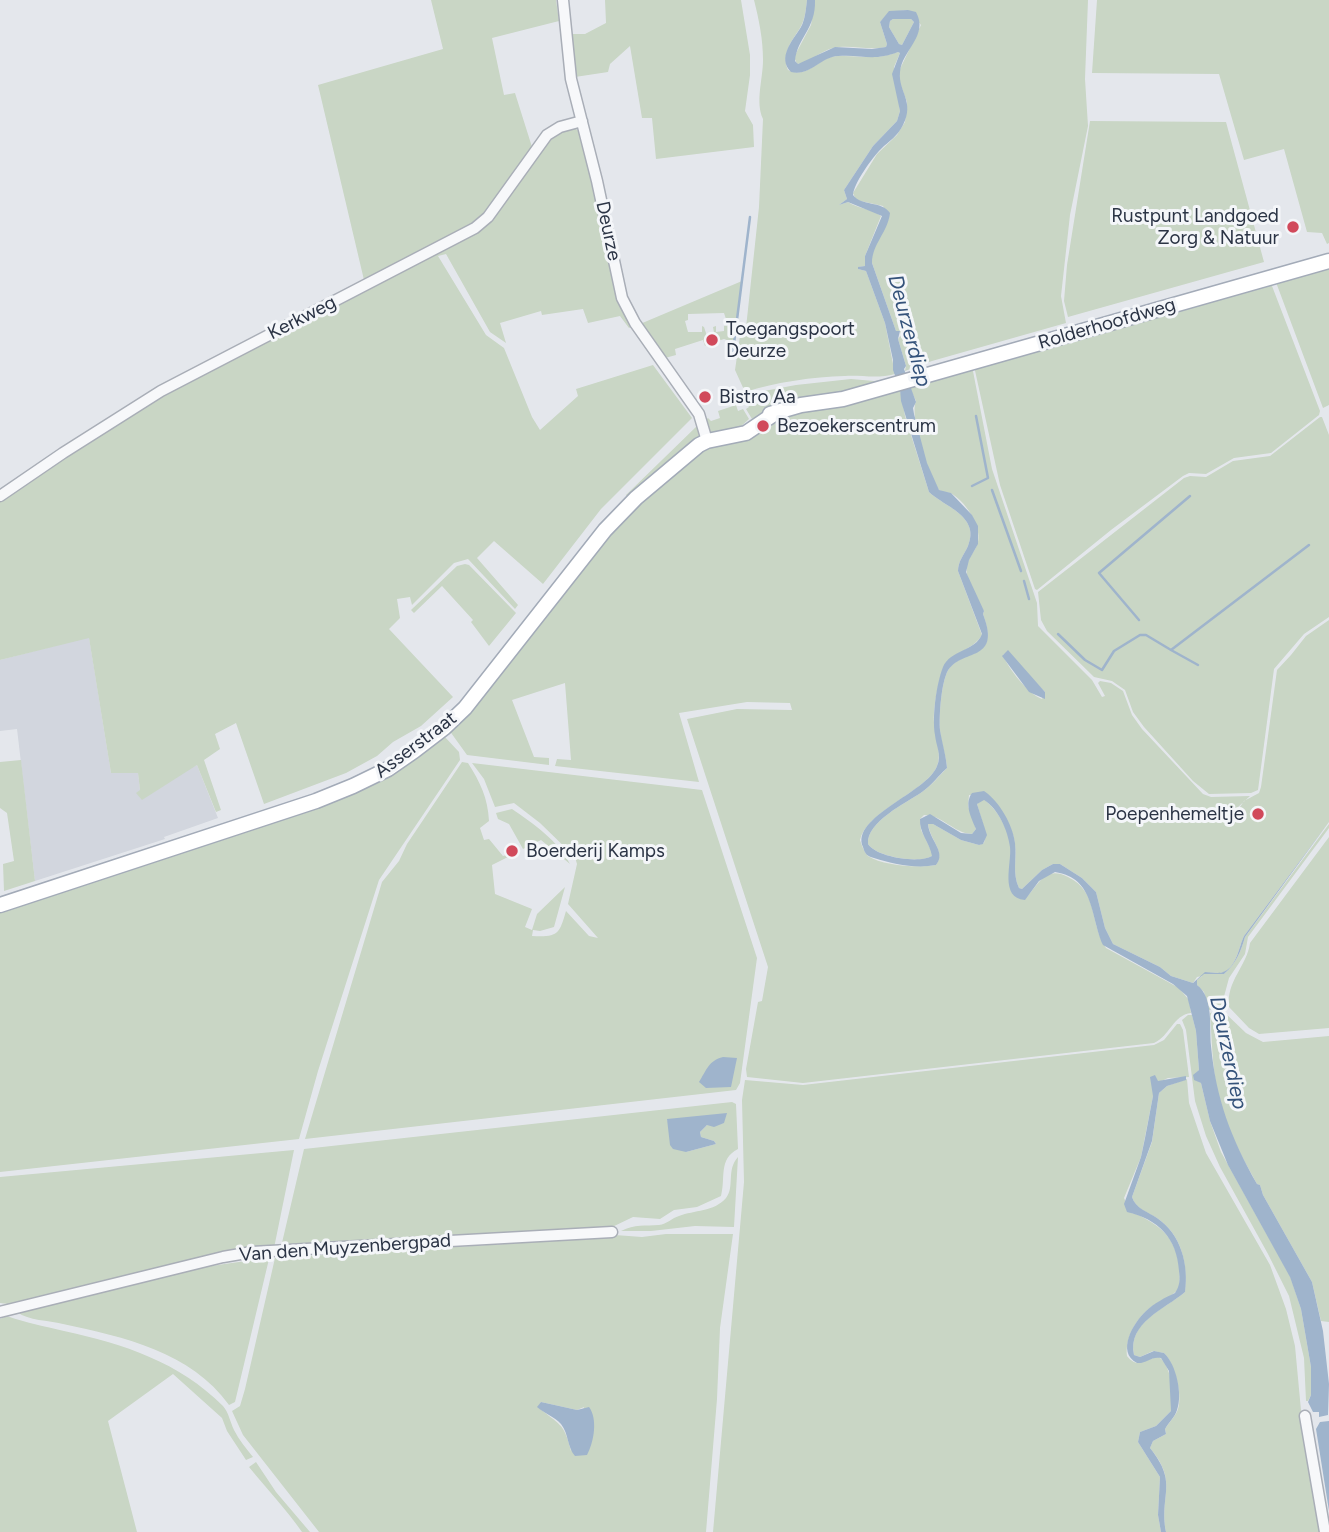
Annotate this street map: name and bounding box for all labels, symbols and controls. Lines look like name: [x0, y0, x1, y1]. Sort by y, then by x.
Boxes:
street label: Deurze: [591, 199, 625, 263]
place label: Rustpunt Landgoed Zorg & Natuur: [1111, 205, 1279, 249]
marker: Rustpunt Landgoed Zorg & Natuur: [1285, 219, 1301, 235]
water label: Deurzerdiep: [882, 272, 936, 390]
street label: Kerkweg: [264, 291, 340, 345]
street label: Rolderhoofdweg: [1036, 293, 1178, 355]
place label: Toegangspoort Deurze: [726, 318, 855, 362]
marker: Toegangspoort Deurze: [704, 332, 720, 348]
place label: Bistro Aa: [719, 386, 796, 408]
marker: Bistro Aa: [697, 389, 713, 405]
place label: Bezoekerscentrum: [777, 415, 936, 437]
marker: Bezoekerscentrum: [755, 418, 771, 434]
street label: Asserstraat: [371, 707, 461, 783]
place label: Poepenhemeltje: [1105, 803, 1244, 825]
marker: Poepenhemeltje: [1250, 806, 1266, 822]
place label: Boerderij Kamps: [526, 840, 665, 862]
marker: Boerderij Kamps: [504, 843, 520, 859]
water label: Deurzerdiep: [1204, 994, 1252, 1112]
street label: Van den Muyzenbergpad: [238, 1229, 452, 1267]

